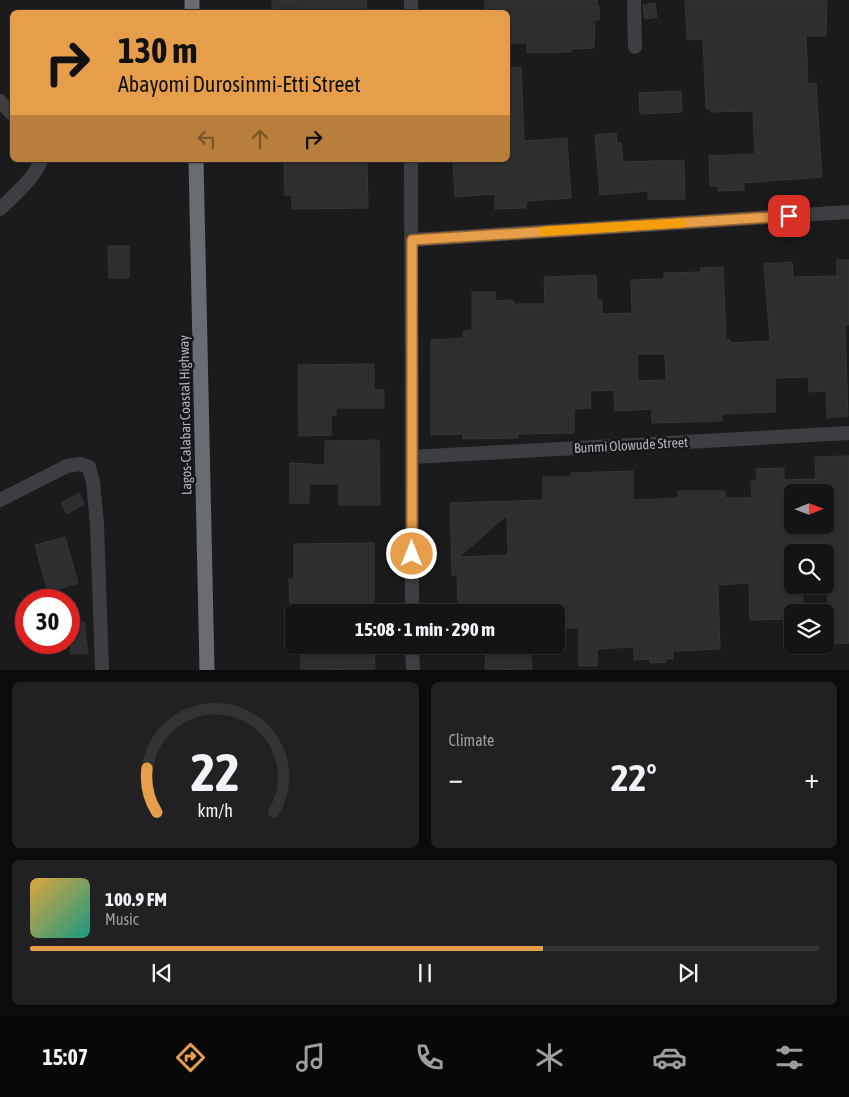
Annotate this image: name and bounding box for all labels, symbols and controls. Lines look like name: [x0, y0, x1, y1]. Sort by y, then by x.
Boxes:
icon: right: [35, 30, 100, 95]
text: 130 m: [118, 30, 197, 70]
text: Abayomi Durosinmi-Etti Street: [118, 71, 361, 97]
icon: left: [193, 125, 221, 153]
icon: ahead: [246, 125, 274, 153]
icon: right: [299, 125, 327, 153]
pin: [768, 195, 810, 237]
icon: arrive: [775, 202, 803, 230]
street label: Lagos-Calabar Coastal Highway: [176, 335, 194, 495]
street label: Bunmi Olowude Street: [573, 434, 689, 456]
north arrow: [784, 484, 834, 534]
map controls: [784, 484, 834, 654]
position arrow: [385, 527, 437, 579]
button: search: [784, 544, 834, 594]
speed limit sign: 30: [15, 589, 80, 654]
button: layers: [784, 604, 834, 654]
text: 15:08 · 1 min · 290 m: [355, 618, 495, 640]
text: Climate: [449, 731, 494, 749]
text: 22: [191, 742, 240, 802]
text: 22°: [611, 756, 657, 799]
text: −: [449, 762, 463, 794]
text: +: [804, 762, 819, 794]
text: km/h: [198, 800, 233, 821]
text: 100.9 FM: [105, 888, 167, 910]
text: Music: [105, 910, 139, 928]
icon: previous: [148, 959, 176, 987]
icon: pause: [411, 959, 439, 987]
icon: next: [674, 959, 702, 987]
icon: directions: [173, 1040, 208, 1075]
icon: music: [293, 1040, 328, 1075]
icon: phone: [412, 1040, 447, 1075]
icon: climate: [532, 1040, 567, 1075]
icon: car: [652, 1040, 687, 1075]
icon: filters: [772, 1040, 807, 1075]
text: 15:07: [42, 1044, 88, 1070]

